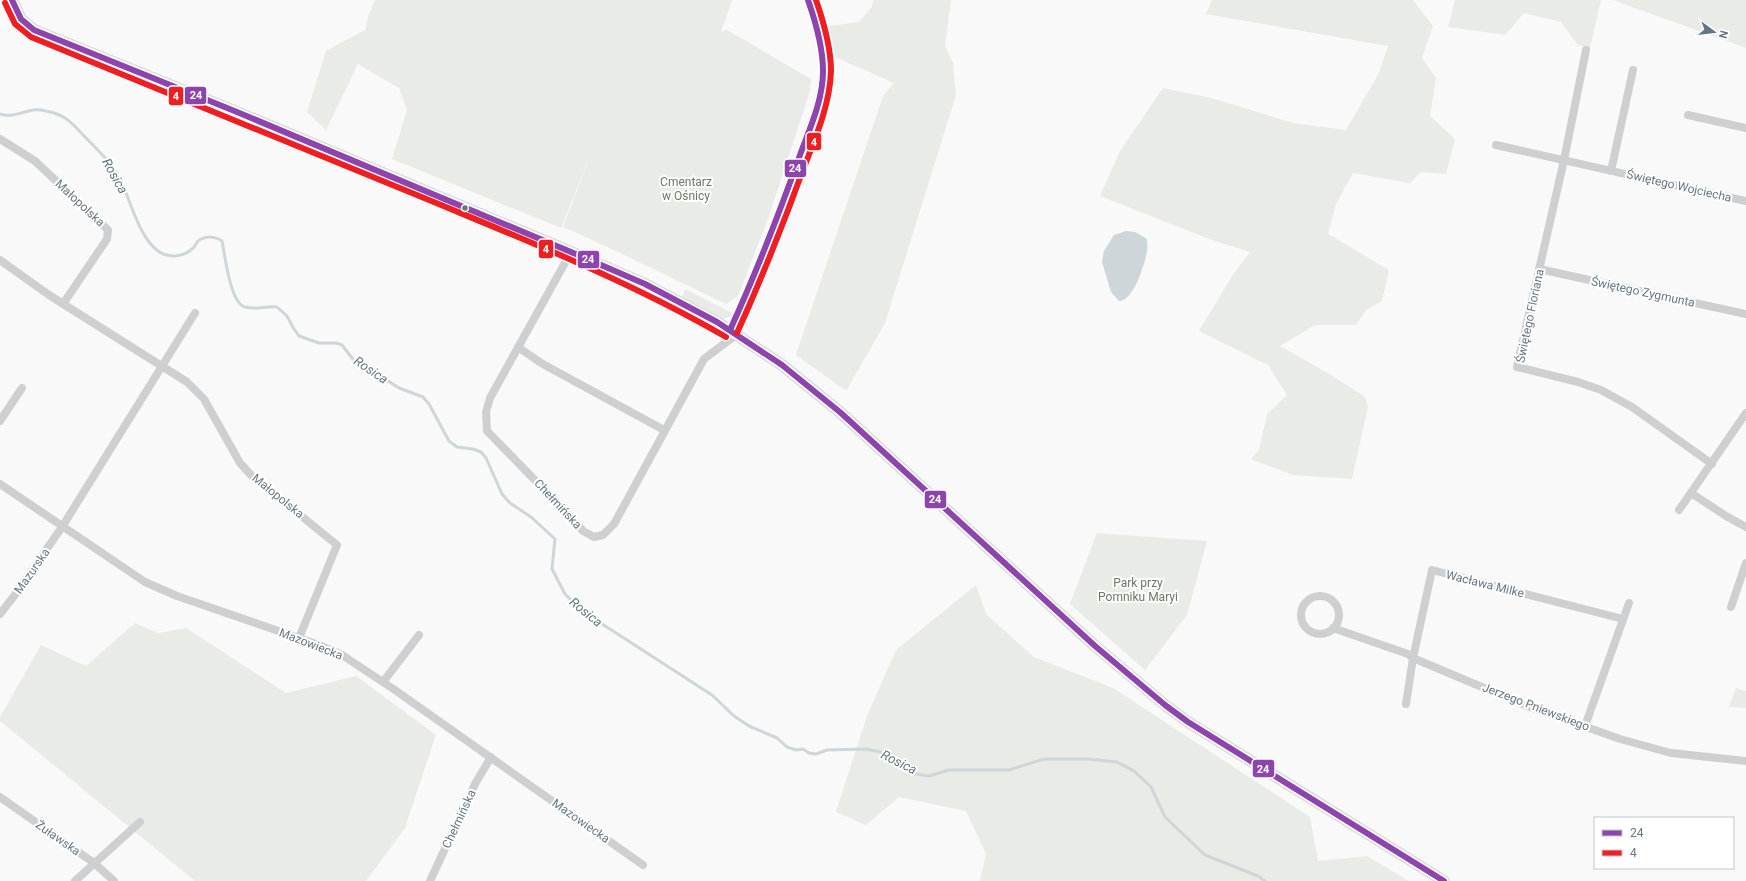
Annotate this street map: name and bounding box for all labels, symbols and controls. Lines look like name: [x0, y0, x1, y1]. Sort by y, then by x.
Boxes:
north arrow: [1694, 12, 1734, 52]
text: N: [1716, 29, 1730, 40]
line badge: 4: [168, 86, 184, 106]
line badge: 24: [184, 86, 207, 105]
text: 24: [190, 89, 203, 102]
text: 4: [173, 90, 180, 103]
line badge: 4: [806, 132, 822, 151]
text: 4: [811, 136, 818, 149]
water label: Rosica: [99, 156, 131, 196]
line badge: 24: [784, 159, 807, 178]
text: 24: [789, 162, 802, 175]
street label: Świętego Wojciecha: [1625, 166, 1733, 205]
park label: Cmentarz w Ośnicy: [660, 175, 712, 203]
street label: Małopolska: [52, 177, 108, 229]
unlabelled marker: [460, 203, 470, 213]
line badge: 4: [538, 239, 554, 259]
text: 4: [543, 243, 550, 256]
line badge: 24: [577, 250, 600, 269]
text: 24: [582, 253, 595, 266]
street label: Świętego Floriana: [1512, 268, 1547, 364]
street label: Świętego Zygmunta: [1590, 273, 1696, 310]
water label: Rosica: [351, 353, 391, 387]
street label: Małopolska: [249, 471, 307, 521]
street label: Chełmińska: [531, 476, 585, 532]
line badge: 24: [924, 490, 947, 509]
text: 24: [929, 493, 942, 506]
street label: Mazurska: [11, 546, 53, 596]
street label: Wacława Milke: [1444, 568, 1526, 600]
park label: Park przy Pomniku Maryi: [1098, 576, 1178, 604]
water label: Rosica: [567, 594, 606, 630]
street label: Mazowiecka: [277, 625, 345, 663]
street label: Jerzego Pniewskiego: [1481, 680, 1592, 734]
water label: Rosica: [879, 747, 919, 777]
line badge: 24: [1252, 759, 1275, 778]
text: 24: [1257, 763, 1270, 776]
street label: Chełmińska: [439, 788, 479, 850]
street label: Mazowiecka: [550, 796, 612, 846]
street label: Żuławska: [33, 817, 84, 858]
legend: [1594, 817, 1734, 869]
text: 24: [1630, 826, 1644, 840]
text: 4: [1630, 846, 1637, 860]

